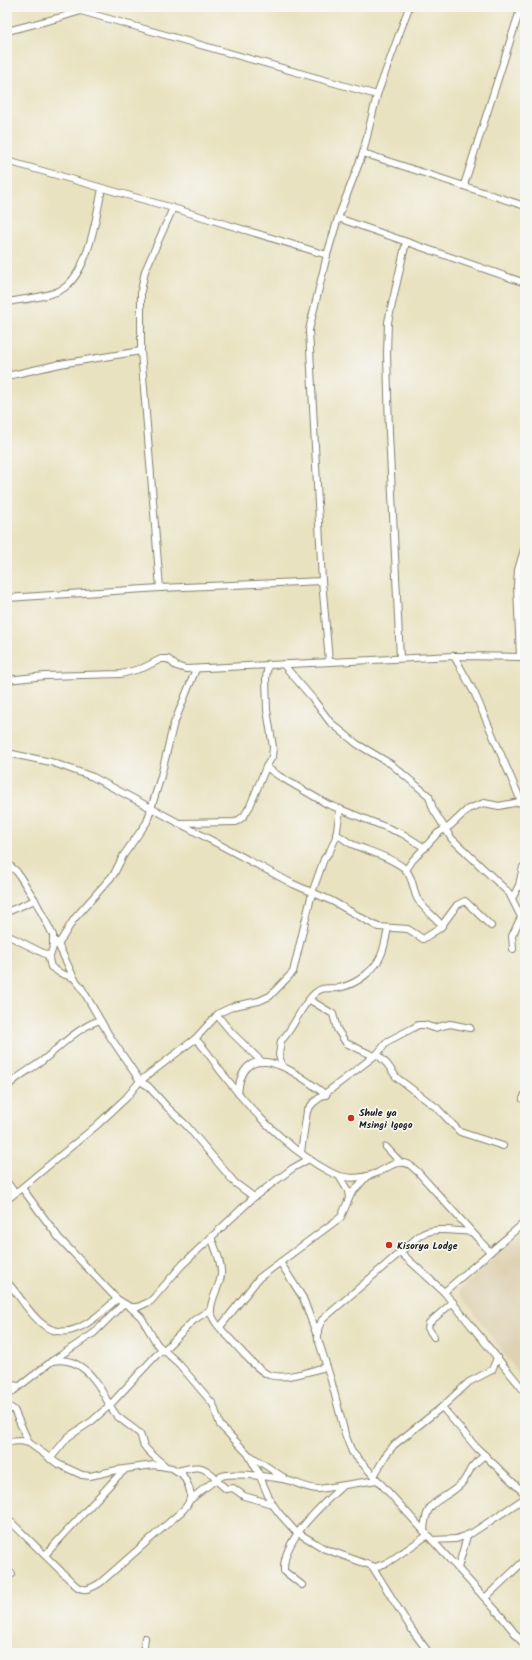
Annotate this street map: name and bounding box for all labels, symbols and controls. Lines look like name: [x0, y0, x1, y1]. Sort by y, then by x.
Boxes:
place label: Shule ya Msingi Igogo: [359, 1105, 413, 1133]
marker: Shule ya Msingi Igogo: [346, 1113, 356, 1123]
place label: Kisorya Lodge: [397, 1238, 458, 1254]
marker: Kisorya Lodge: [384, 1240, 394, 1250]

